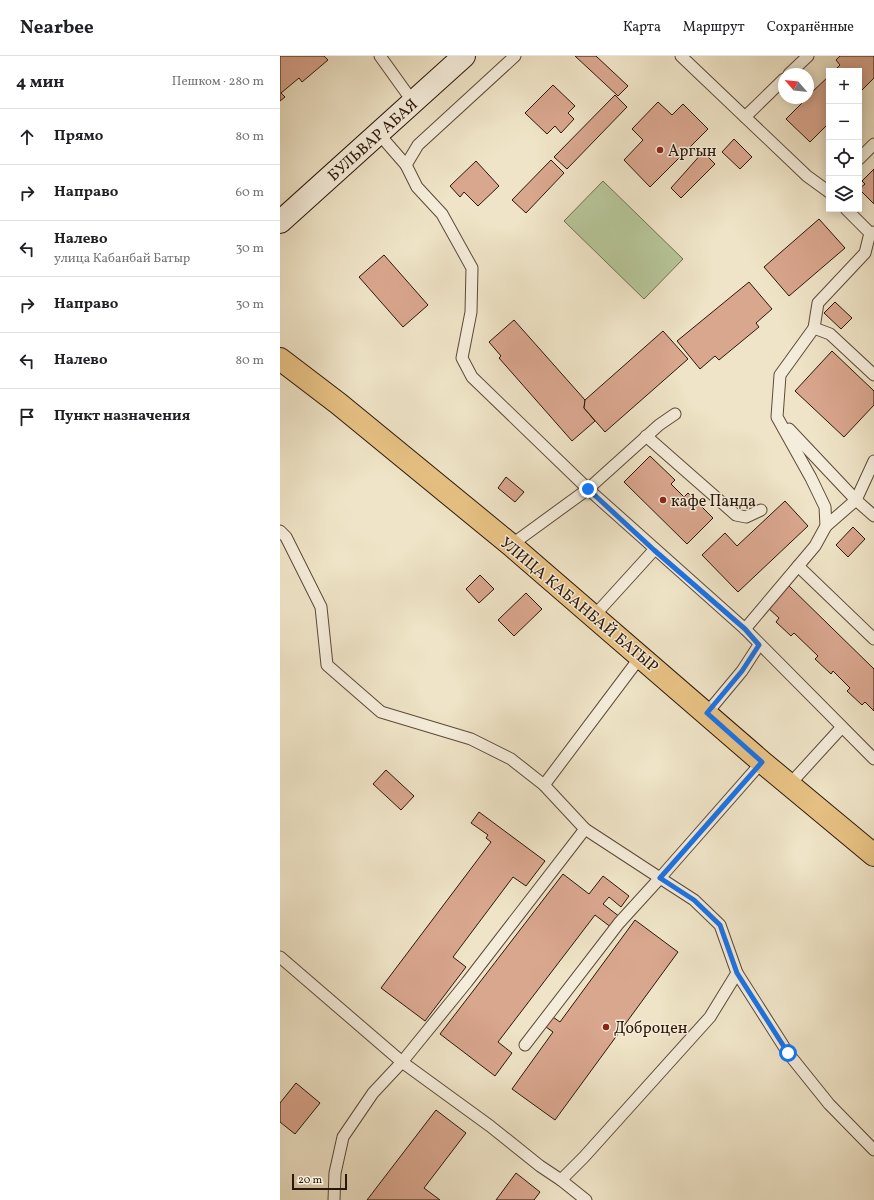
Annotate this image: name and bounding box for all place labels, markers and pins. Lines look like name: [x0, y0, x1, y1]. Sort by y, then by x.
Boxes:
place label: Аргын: [668, 141, 717, 163]
marker: Аргын: [655, 145, 665, 155]
place label: кафе Панда: [671, 491, 756, 513]
marker: кафе Панда: [658, 495, 668, 505]
place label: Доброцен: [614, 1018, 688, 1040]
marker: Доброцен: [601, 1022, 611, 1032]

